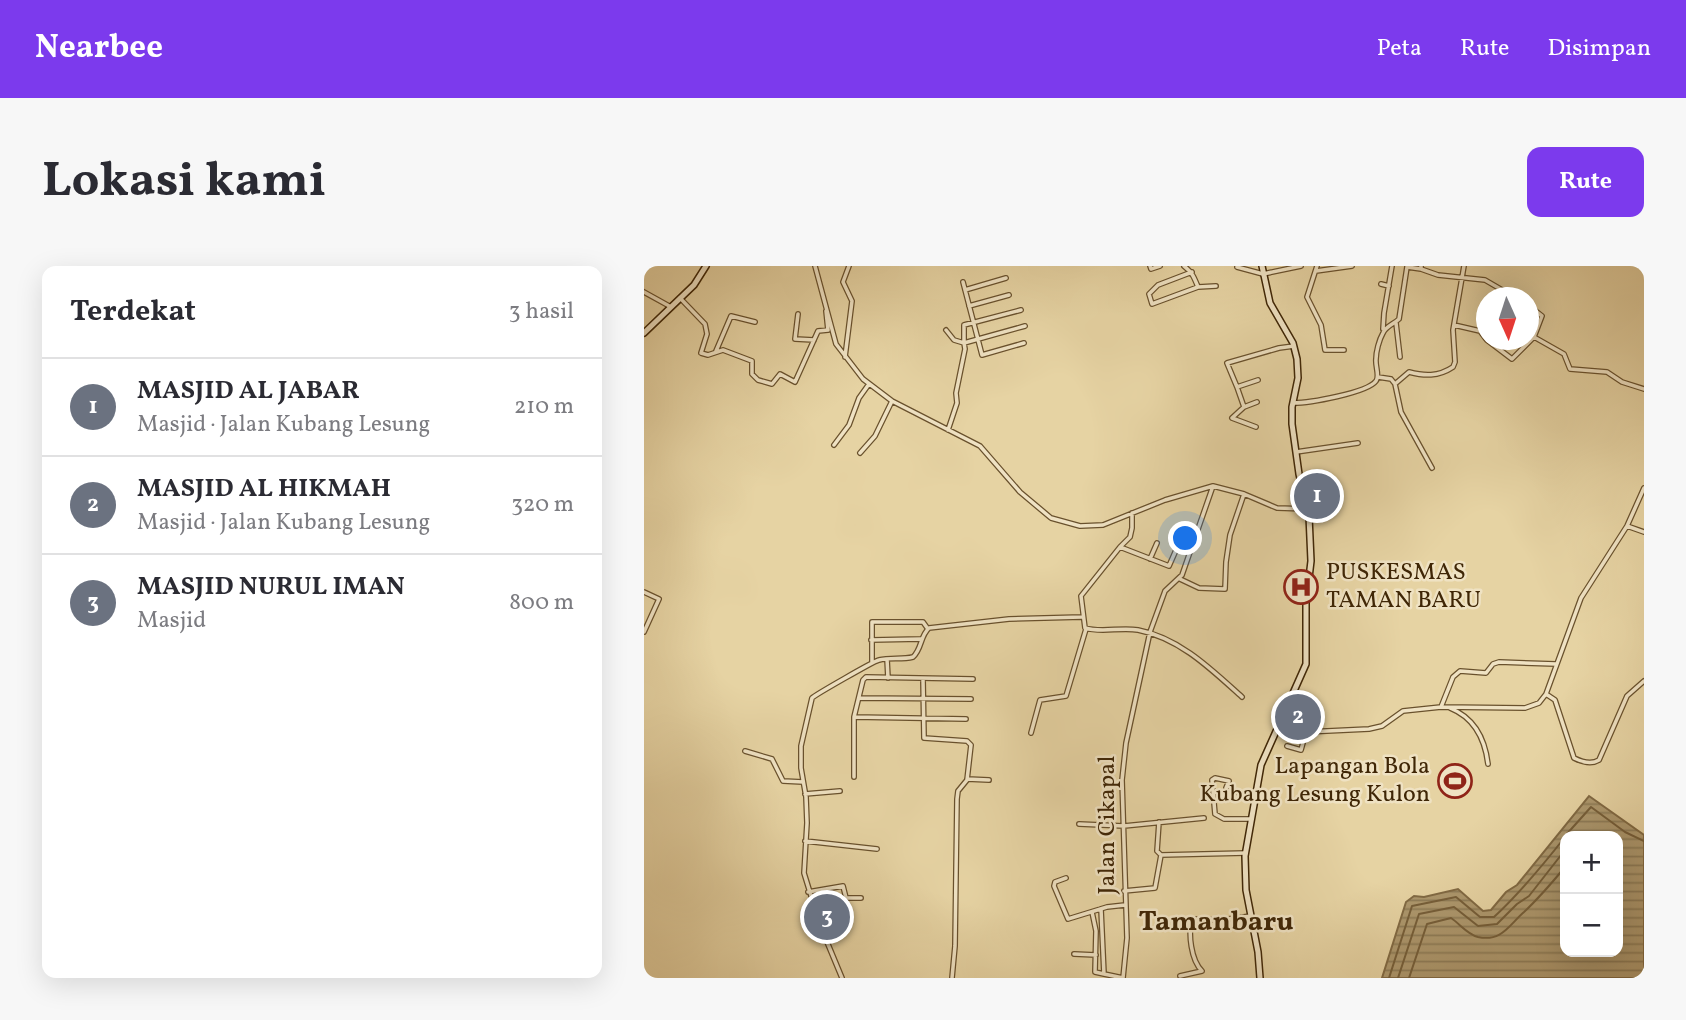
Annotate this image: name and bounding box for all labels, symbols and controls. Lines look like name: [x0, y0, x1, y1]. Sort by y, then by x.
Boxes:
text: Nearbee: [35, 26, 163, 72]
text: Peta: [1377, 32, 1422, 66]
text: Rute: [1460, 32, 1509, 66]
text: Disimpan: [1547, 32, 1651, 66]
button: Rute: [1527, 147, 1644, 217]
text: Lokasi kami: [42, 148, 326, 217]
north arrow: [1476, 287, 1539, 350]
text: Terdekat: [70, 291, 196, 333]
text: 3 hasil: [509, 296, 574, 328]
text: MASJID AL JABAR: [137, 373, 360, 409]
text: 1: [88, 391, 98, 423]
text: 210 m: [514, 391, 574, 423]
text: Masjid · Jalan Kubang Lesung: [137, 409, 430, 441]
pin: 1: [1294, 470, 1340, 522]
text: MASJID AL HIKMAH: [137, 471, 391, 507]
text: 2: [87, 489, 99, 521]
text: 320 m: [511, 489, 574, 521]
text: Masjid · Jalan Kubang Lesung: [137, 507, 430, 539]
your location: [1168, 521, 1202, 555]
place label: PUSKESMAS TAMAN BARU: [1326, 556, 1481, 618]
hospital icon: PUSKESMAS TAMAN BARU: [1282, 568, 1320, 606]
text: MASJID NURUL IMAN: [137, 569, 405, 605]
text: 3: [87, 587, 99, 619]
text: 800 m: [509, 587, 574, 619]
text: Masjid: [137, 605, 206, 637]
pin: 2: [1275, 691, 1321, 743]
place label: Lapangan Bola Kubang Lesung Kulon: [1200, 750, 1430, 812]
street label: Jalan Cikapal: [1091, 756, 1125, 894]
sports icon: Lapangan Bola Kubang Lesung Kulon: [1436, 762, 1474, 800]
map controls: [1560, 831, 1623, 957]
button: +: [1560, 831, 1623, 894]
pin: 3: [804, 891, 850, 943]
button: −: [1560, 894, 1623, 957]
district label: Tamanbaru: [1139, 903, 1293, 942]

